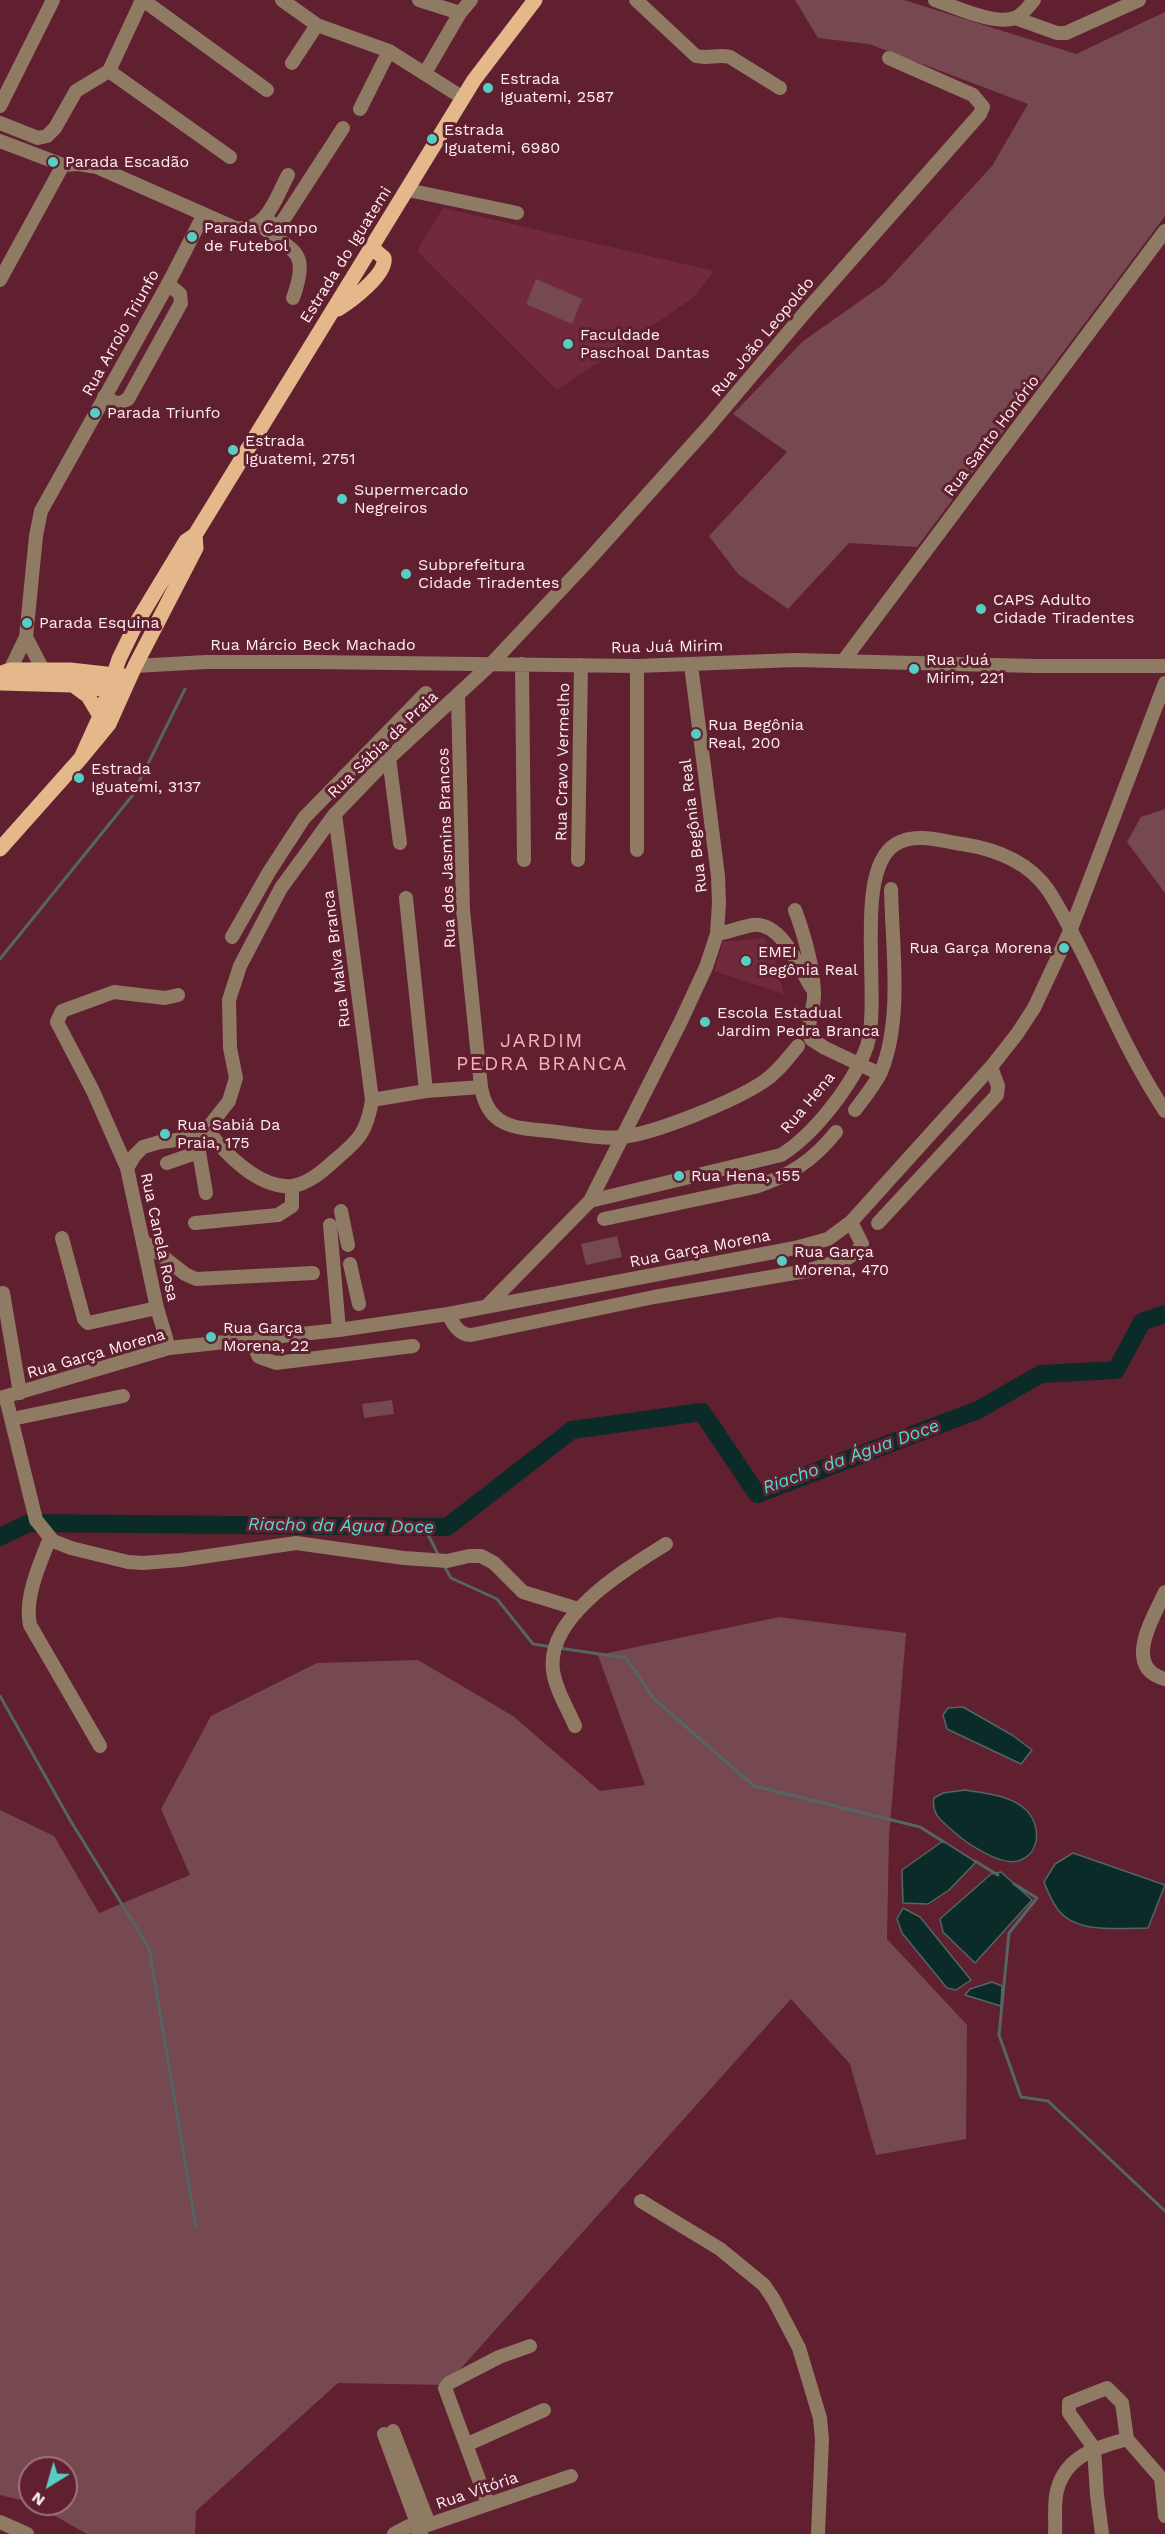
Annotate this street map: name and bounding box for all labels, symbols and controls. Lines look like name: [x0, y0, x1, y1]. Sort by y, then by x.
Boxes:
place label: Estrada Iguatemi, 2587: [500, 69, 614, 107]
marker: Estrada Iguatemi, 2587: [481, 81, 495, 95]
place label: Estrada Iguatemi, 6980: [444, 120, 560, 158]
marker: Estrada Iguatemi, 6980: [425, 132, 439, 146]
place label: Parada Escadão: [65, 152, 189, 172]
marker: Parada Escadão: [46, 155, 60, 169]
street label: Estrada do Iguatemi: [296, 183, 396, 327]
place label: Parada Campo de Futebol: [204, 218, 318, 256]
marker: Parada Campo de Futebol: [185, 230, 199, 244]
street label: Rua Arroio Triunfo: [78, 266, 164, 400]
street label: Rua João Leopoldo: [707, 273, 819, 401]
place label: Faculdade Paschoal Dantas: [580, 325, 710, 363]
marker: Faculdade Paschoal Dantas: [561, 337, 575, 351]
street label: Rua Santo Honório: [940, 372, 1044, 500]
place label: Parada Triunfo: [107, 403, 220, 423]
marker: Parada Triunfo: [88, 406, 102, 420]
place label: Estrada Iguatemi, 2751: [245, 431, 355, 469]
marker: Estrada Iguatemi, 2751: [226, 443, 240, 457]
place label: Supermercado Negreiros: [354, 480, 468, 518]
marker: Supermercado Negreiros: [335, 492, 349, 506]
place label: Subprefeitura Cidade Tiradentes: [418, 555, 559, 593]
marker: Subprefeitura Cidade Tiradentes: [399, 567, 413, 581]
place label: CAPS Adulto Cidade Tiradentes: [993, 590, 1134, 628]
marker: CAPS Adulto Cidade Tiradentes: [974, 602, 988, 616]
place label: Parada Esquina: [39, 613, 159, 633]
marker: Parada Esquina: [20, 616, 34, 630]
street label: Rua Márcio Beck Machado: [210, 635, 416, 655]
street label: Rua Juá Mirim: [611, 636, 723, 658]
place label: Rua Juá Mirim, 221: [926, 650, 1005, 688]
marker: Rua Juá Mirim, 221: [907, 662, 921, 676]
street label: Rua Cravo Vermelho: [552, 683, 574, 841]
street label: Rua Sábia da Praia: [324, 687, 442, 803]
place label: Rua Begônia Real, 200: [708, 715, 804, 753]
marker: Rua Begônia Real, 200: [689, 727, 703, 741]
street label: Rua dos Jasmins Brancos: [434, 747, 460, 949]
street label: Rua Begônia Real: [676, 758, 712, 894]
place label: Estrada Iguatemi, 3137: [91, 759, 201, 797]
marker: Estrada Iguatemi, 3137: [72, 771, 86, 785]
street label: Rua Malva Branca: [319, 889, 355, 1029]
place label: Rua Garça Morena: [909, 938, 1052, 958]
marker: Rua Garça Morena: [1057, 941, 1071, 955]
place label: EMEI Begônia Real: [758, 942, 858, 980]
marker: EMEI Begônia Real: [739, 954, 753, 968]
place label: Escola Estadual Jardim Pedra Branca: [717, 1003, 880, 1041]
marker: Escola Estadual Jardim Pedra Branca: [698, 1015, 712, 1029]
district label: JARDIM PEDRA BRANCA: [456, 1029, 628, 1076]
street label: Rua Hena: [777, 1068, 839, 1138]
place label: Rua Sabiá Da Praia, 175: [177, 1115, 280, 1153]
marker: Rua Sabiá Da Praia, 175: [158, 1127, 172, 1141]
place label: Rua Hena, 155: [691, 1166, 800, 1186]
marker: Rua Hena, 155: [672, 1169, 686, 1183]
street label: Rua Canela Rosa: [136, 1171, 182, 1303]
street label: Rua Garça Morena: [628, 1226, 772, 1272]
place label: Rua Garça Morena, 470: [794, 1242, 889, 1280]
marker: Rua Garça Morena, 470: [775, 1254, 789, 1268]
place label: Rua Garça Morena, 22: [223, 1318, 309, 1356]
street label: Rua Garça Morena: [25, 1325, 167, 1383]
marker: Rua Garça Morena, 22: [204, 1330, 218, 1344]
water label: Riacho da Água Doce: [760, 1415, 942, 1499]
water label: Riacho da Água Doce: [248, 1514, 434, 1538]
north arrow: [18, 2456, 78, 2516]
street label: Rua Vitória: [433, 2468, 521, 2514]
text: N: [28, 2488, 49, 2510]

